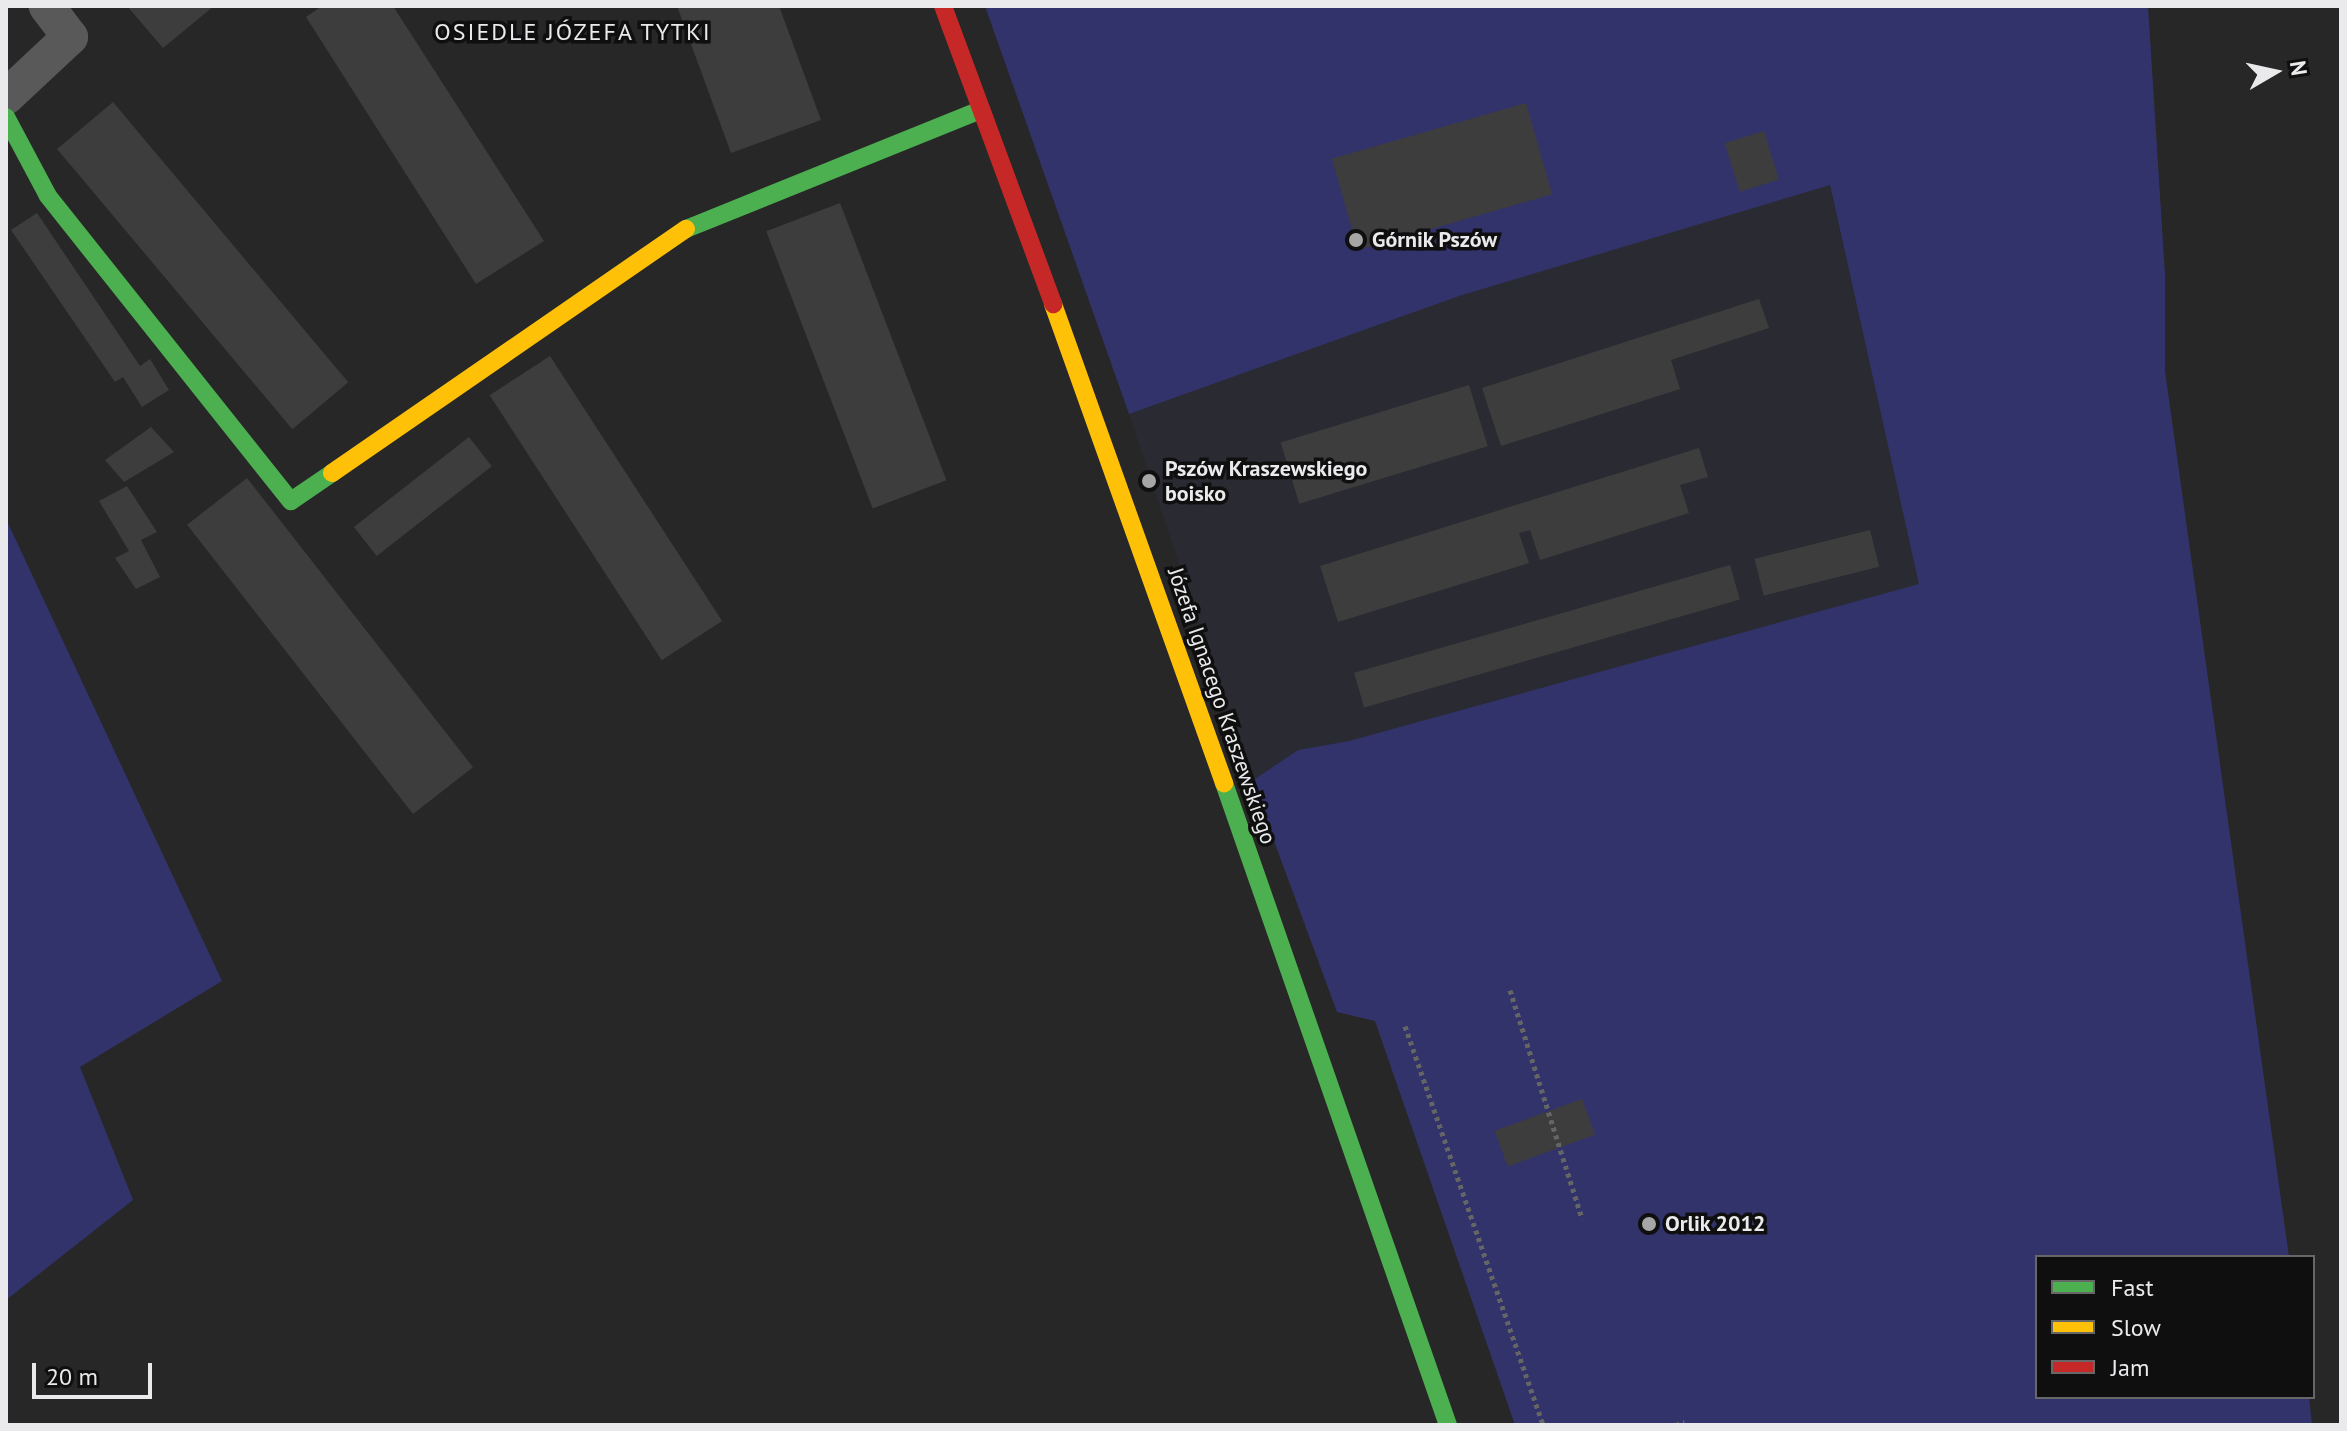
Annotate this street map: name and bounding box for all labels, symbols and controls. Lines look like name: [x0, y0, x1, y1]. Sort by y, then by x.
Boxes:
district label: OSIEDLE JÓZEFA TYTKI: [433, 18, 713, 46]
north arrow: [2235, 32, 2315, 112]
text: N: [2284, 59, 2314, 78]
place label: Górnik Pszów: [1372, 227, 1498, 253]
marker: Górnik Pszów: [1347, 231, 1365, 249]
place label: Pszów Kraszewskiego boisko: [1165, 455, 1368, 506]
marker: Pszów Kraszewskiego boisko: [1140, 472, 1158, 490]
street label: Józefa Ignacego Kraszewskiego: [1162, 564, 1282, 848]
place label: Orlik 2012: [1665, 1211, 1766, 1237]
marker: Orlik 2012: [1640, 1215, 1658, 1233]
legend: [2035, 1255, 2315, 1399]
text: Fast: [2111, 1272, 2154, 1303]
text: Slow: [2111, 1312, 2161, 1343]
scale bar: [36, 1347, 156, 1397]
text: Jam: [2111, 1352, 2149, 1383]
text: 20 m: [46, 1361, 98, 1392]

